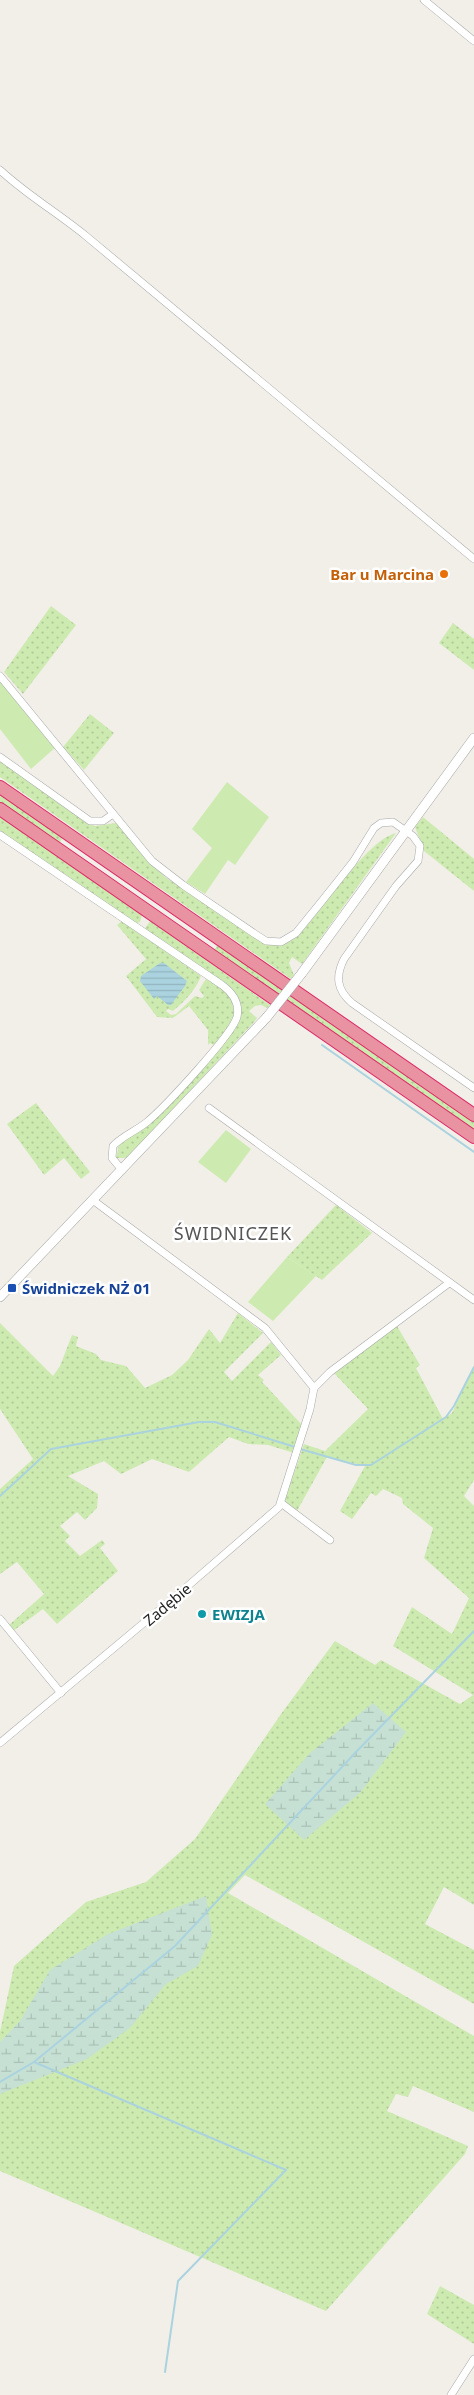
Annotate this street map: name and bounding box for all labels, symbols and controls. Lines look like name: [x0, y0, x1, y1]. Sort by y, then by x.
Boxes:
place label: Bar u Marcina: [330, 564, 434, 584]
marker: Bar u Marcina: [438, 568, 450, 580]
district label: ŚWIDNICZEK: [174, 1221, 292, 1245]
place label: Świdniczek NŻ 01: [22, 1278, 151, 1298]
marker: Świdniczek NŻ 01: [6, 1282, 18, 1294]
street label: Zadębie: [139, 1578, 195, 1630]
place label: EWIZJA: [212, 1604, 265, 1624]
marker: EWIZJA: [196, 1608, 208, 1620]

